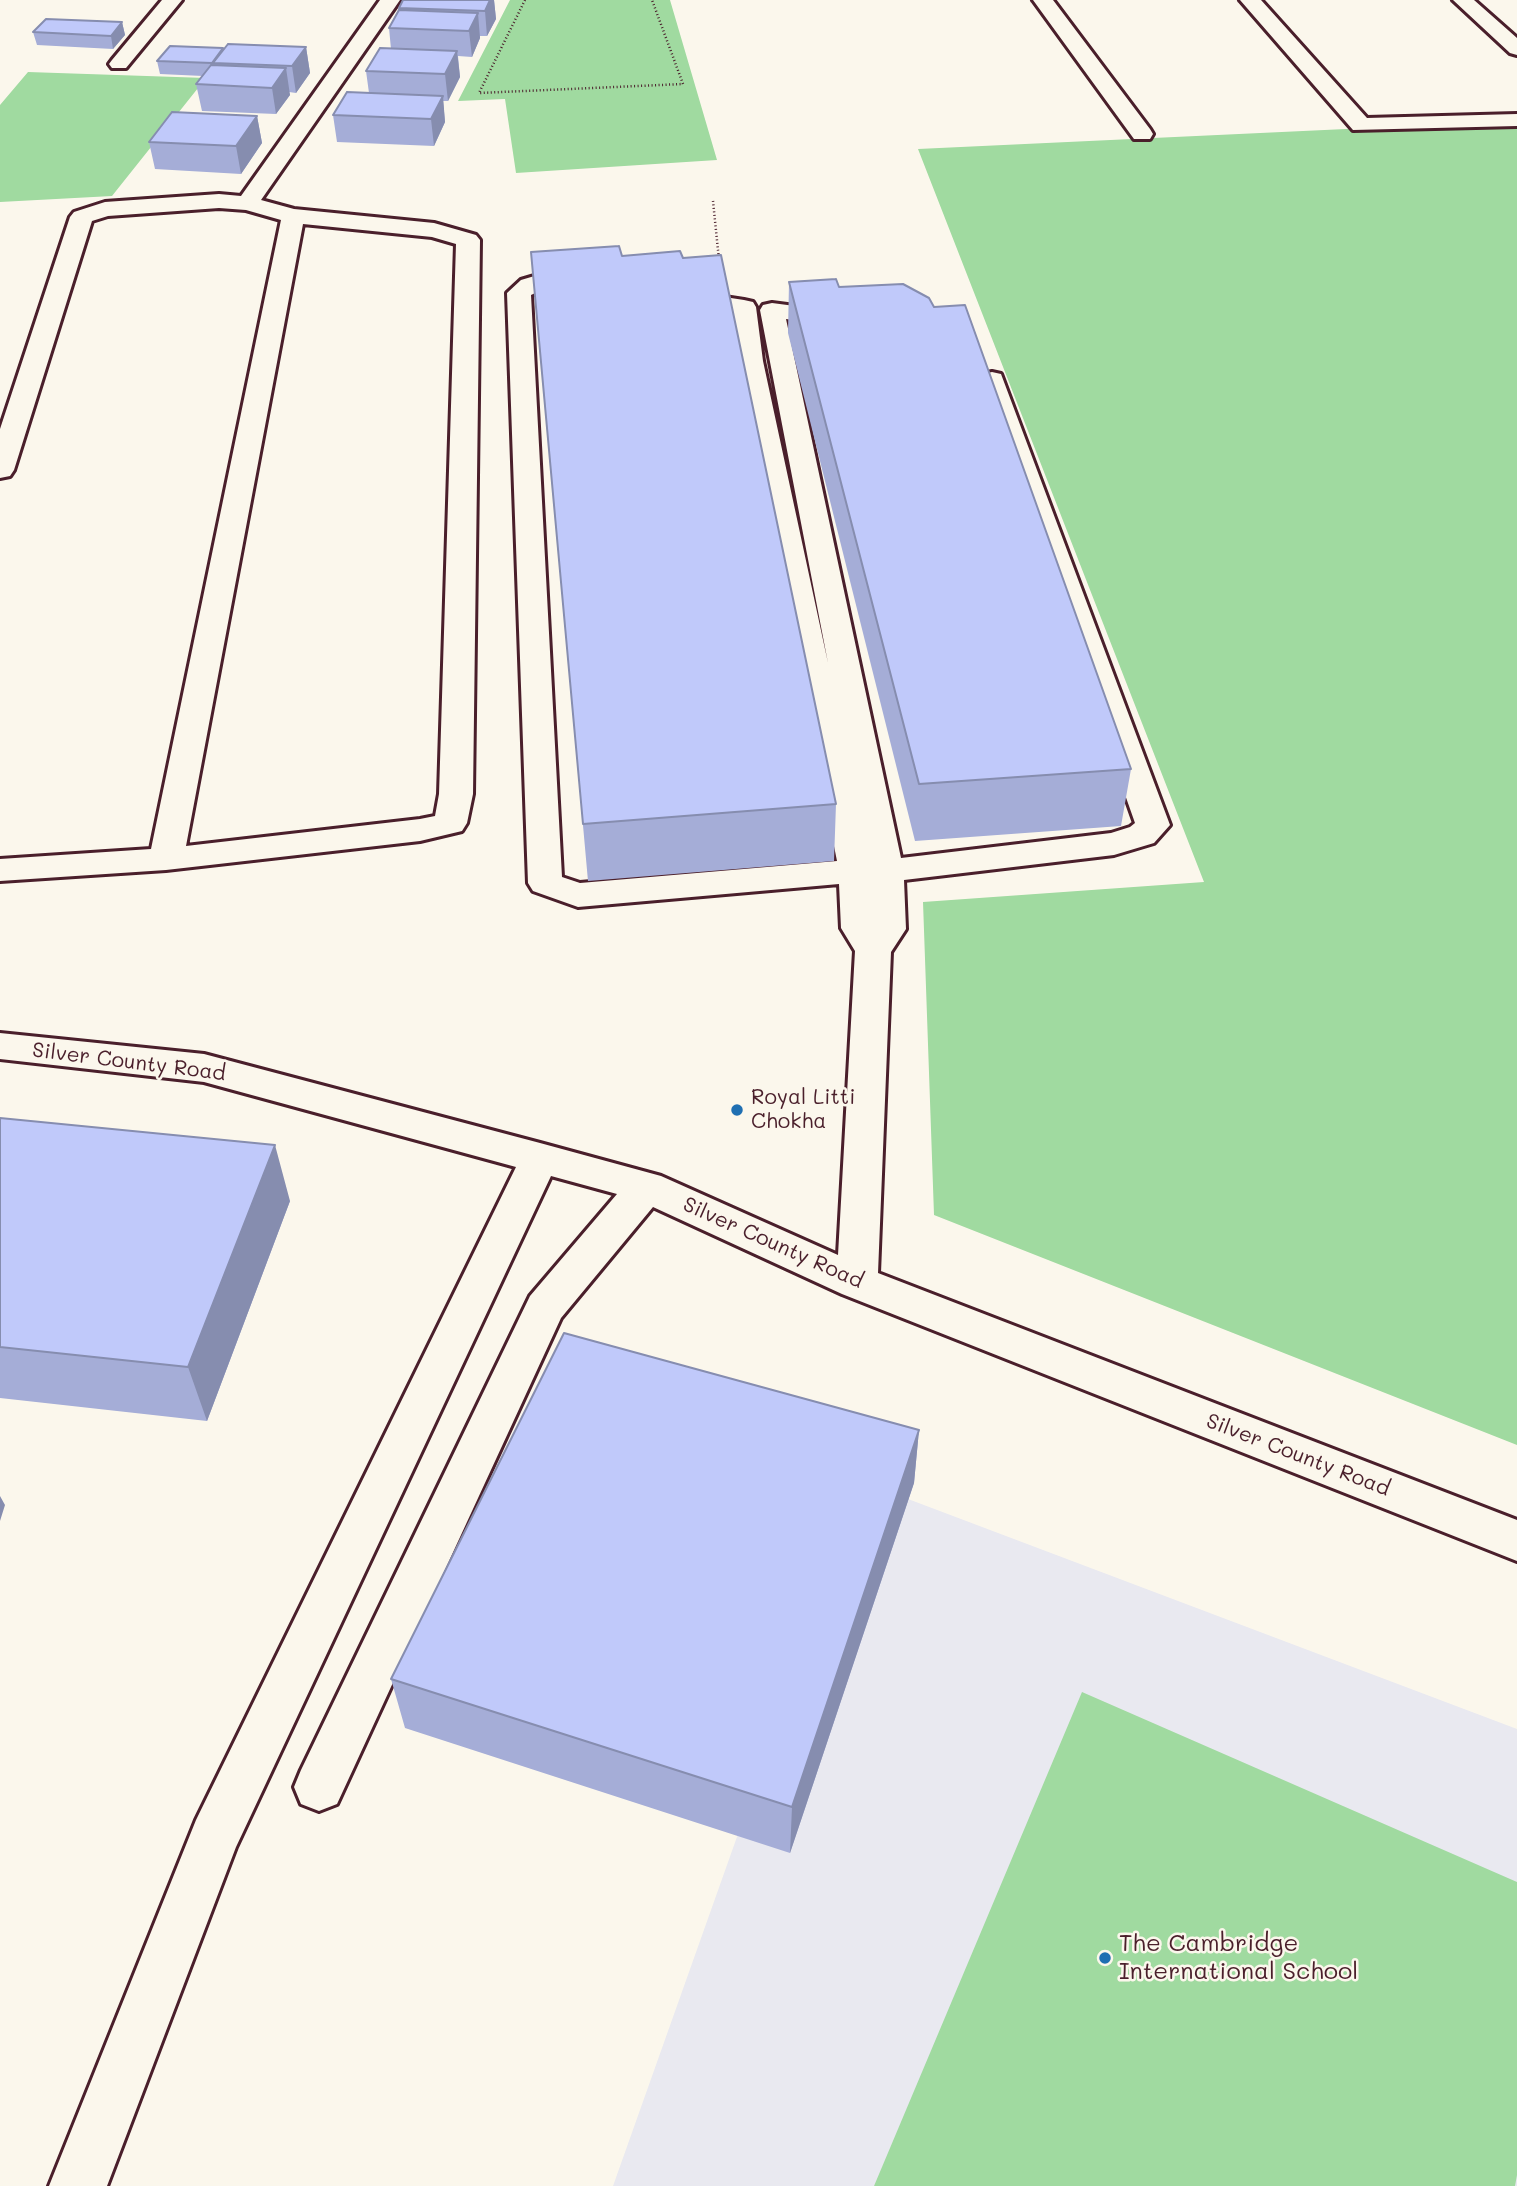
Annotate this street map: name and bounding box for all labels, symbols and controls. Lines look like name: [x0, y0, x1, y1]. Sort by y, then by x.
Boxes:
street label: Silver County Road: [31, 1038, 227, 1086]
place label: Royal Litti Chokha: [751, 1085, 855, 1135]
marker: Royal Litti Chokha: [729, 1102, 745, 1118]
street label: Silver County Road: [679, 1192, 867, 1294]
street label: Silver County Road: [1203, 1408, 1393, 1502]
place label: The Cambridge International School: [1119, 1930, 1358, 1986]
marker: The Cambridge International School: [1097, 1950, 1113, 1966]

